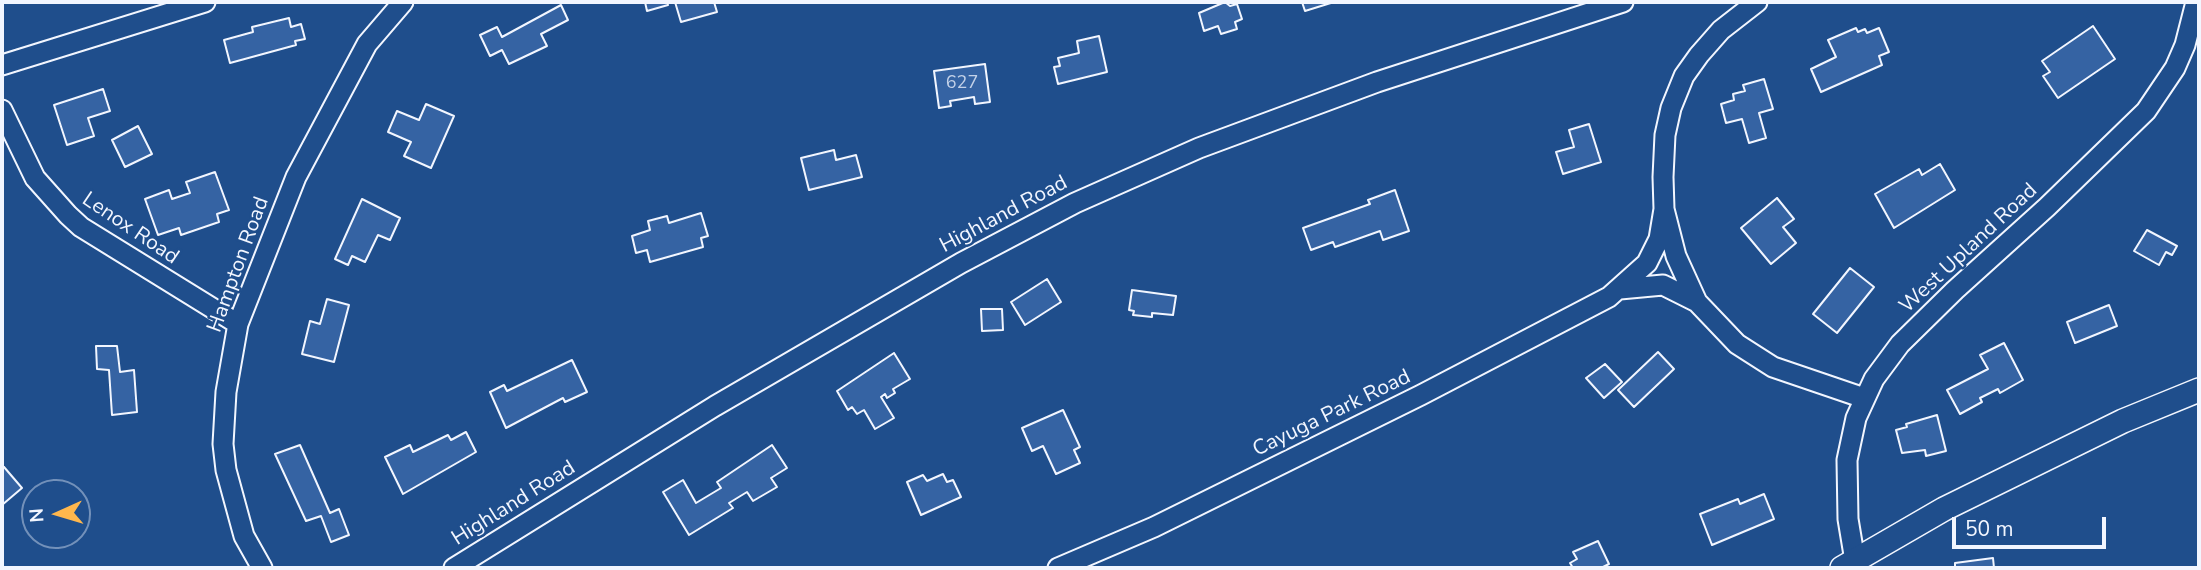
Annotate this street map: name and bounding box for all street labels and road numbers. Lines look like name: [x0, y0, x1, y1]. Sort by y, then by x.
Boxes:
street label: Highland Road: [936, 171, 1072, 259]
street label: West Upland Road: [1895, 179, 2043, 319]
street label: Lenox Road: [77, 187, 183, 271]
street label: Hampton Road: [203, 194, 275, 336]
street label: Cayuga Park Road: [1249, 365, 1415, 463]
street label: Highland Road: [448, 456, 580, 552]

